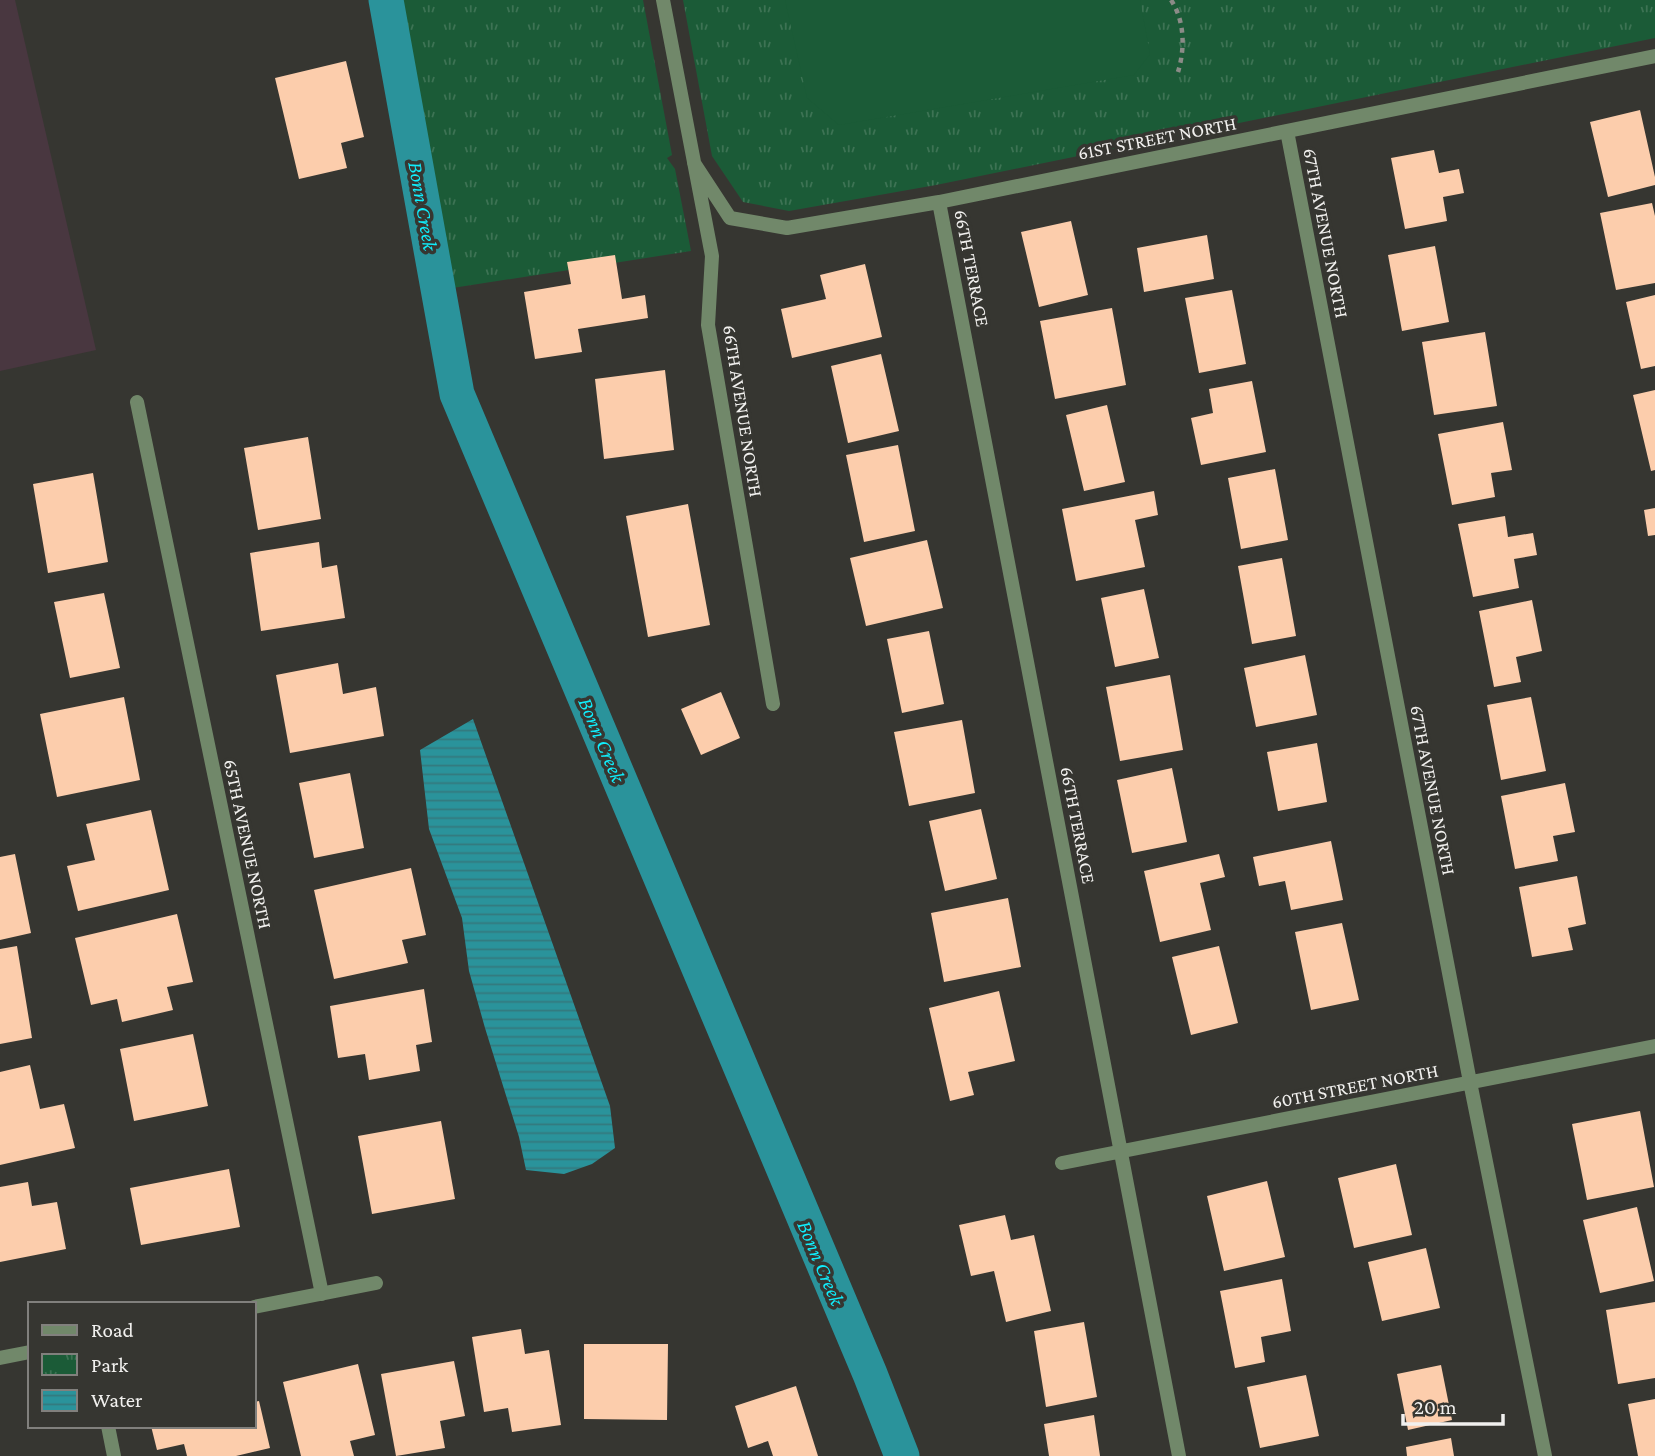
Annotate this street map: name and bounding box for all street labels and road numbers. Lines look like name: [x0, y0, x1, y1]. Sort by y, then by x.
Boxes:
street label: 61ST STREET NORTH: [1076, 112, 1238, 164]
street label: 67TH AVENUE NORTH: [1299, 146, 1353, 320]
street label: 66TH TERRACE: [950, 208, 994, 328]
street label: 66TH AVENUE NORTH: [719, 323, 767, 499]
street label: 67TH AVENUE NORTH: [1406, 703, 1460, 877]
street label: 65TH AVENUE NORTH: [220, 757, 276, 931]
street label: 66TH TERRACE: [1056, 765, 1100, 885]
street label: 60TH STREET NORTH: [1270, 1060, 1440, 1112]

